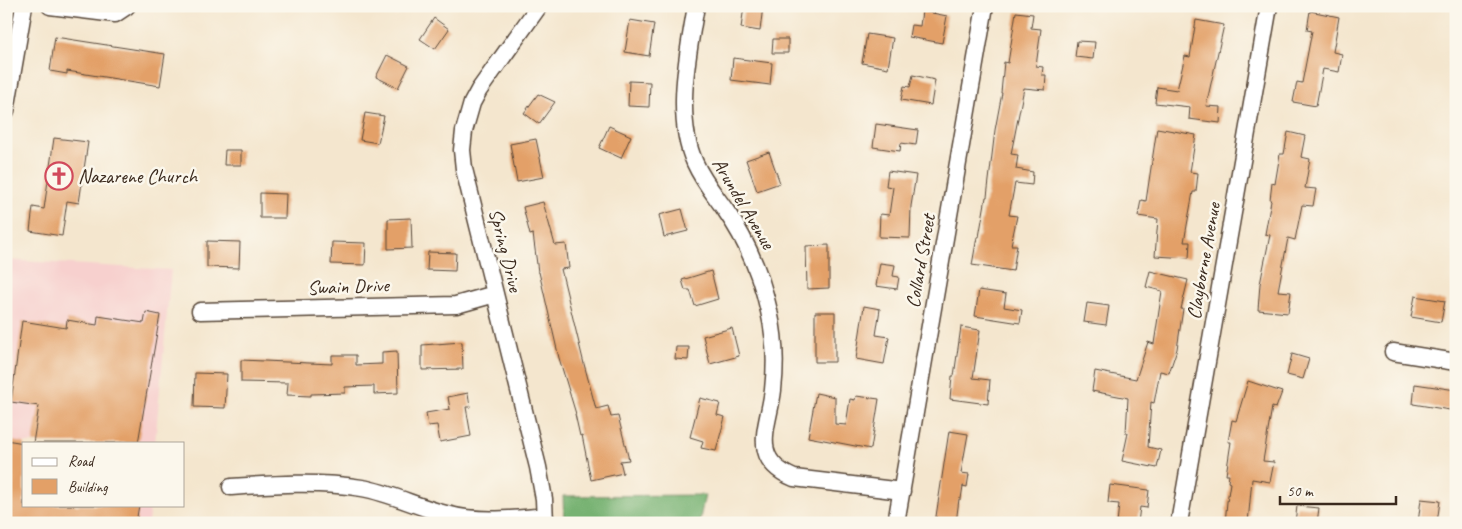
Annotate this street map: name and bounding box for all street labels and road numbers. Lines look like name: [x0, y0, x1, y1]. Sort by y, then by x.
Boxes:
street label: Arundel Avenue: [707, 153, 781, 255]
street label: Clayborne Avenue: [1181, 199, 1226, 321]
street label: Spring Drive: [483, 206, 528, 296]
street label: Collard Street: [900, 210, 941, 310]
street label: Swain Drive: [307, 273, 391, 300]

